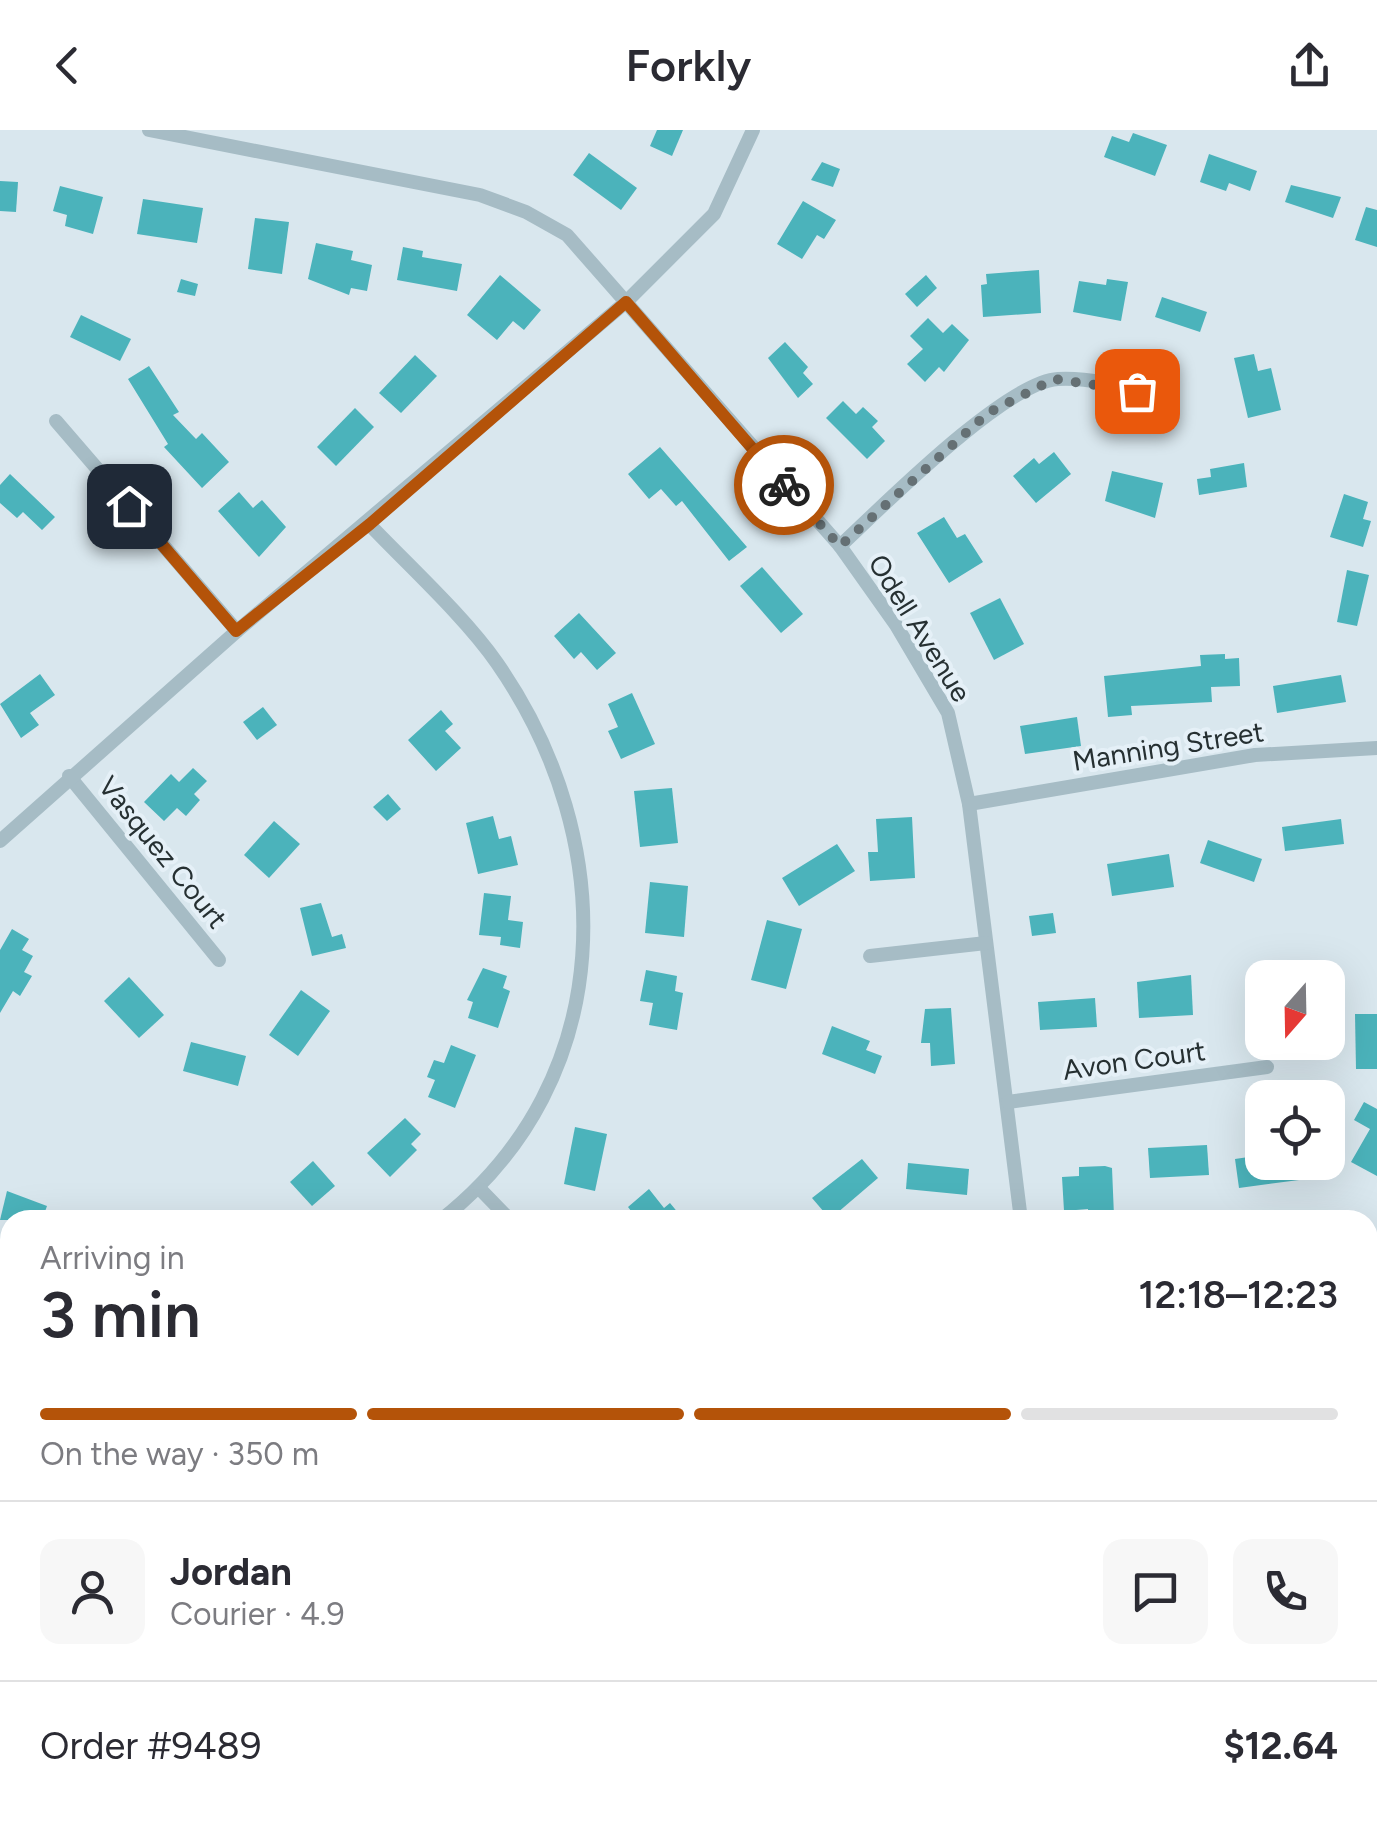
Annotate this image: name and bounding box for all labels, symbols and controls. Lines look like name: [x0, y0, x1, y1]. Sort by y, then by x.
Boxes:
icon: back: [40, 38, 95, 93]
text: Forkly: [626, 38, 751, 92]
icon: share: [1282, 38, 1337, 93]
pin: [1095, 349, 1180, 434]
icon: bag: [1110, 364, 1165, 419]
courier: [734, 435, 834, 535]
icon: bike: [757, 458, 812, 513]
pin: [87, 464, 172, 549]
icon: home: [102, 479, 157, 534]
street label: Odell Avenue: [861, 548, 979, 708]
street label: Manning Street: [1070, 714, 1266, 778]
street label: Vasquez Court: [91, 769, 235, 935]
north arrow: [1245, 960, 1345, 1060]
map controls: [1245, 960, 1345, 1180]
street label: Avon Court: [1060, 1033, 1208, 1087]
button: locate: [1245, 1080, 1345, 1180]
text: Arriving in: [40, 1239, 185, 1277]
text: 12:18–12:23: [1139, 1272, 1338, 1318]
text: 3 min: [40, 1275, 201, 1353]
text: On the way · 350 m: [40, 1435, 319, 1473]
button: person: [40, 1539, 145, 1644]
button: chat: [1103, 1539, 1208, 1644]
button: phone: [1233, 1539, 1338, 1644]
text: Jordan: [170, 1549, 292, 1595]
text: Courier · 4.9: [170, 1595, 345, 1633]
text: Order #9489: [40, 1723, 261, 1769]
text: $12.64: [1223, 1723, 1338, 1769]

